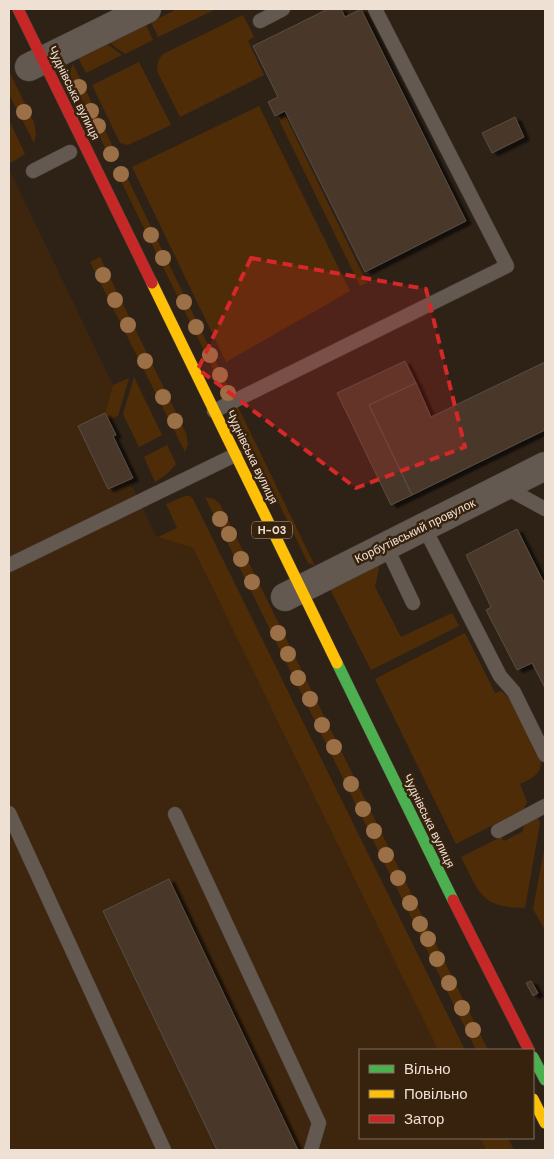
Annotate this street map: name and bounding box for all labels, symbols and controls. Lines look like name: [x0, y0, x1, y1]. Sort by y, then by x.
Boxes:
street label: Чуднівська вулиця: [44, 43, 104, 143]
street label: Чуднівська вулиця: [222, 407, 282, 507]
street label: Корбутівський провулок: [352, 495, 479, 567]
road number: Н-03: [252, 522, 292, 538]
street label: Чуднівська вулиця: [399, 771, 459, 871]
legend: [359, 1049, 534, 1139]
text: Вільно: [404, 1059, 451, 1079]
text: Повільно: [404, 1084, 468, 1104]
text: Затор: [404, 1109, 444, 1129]

